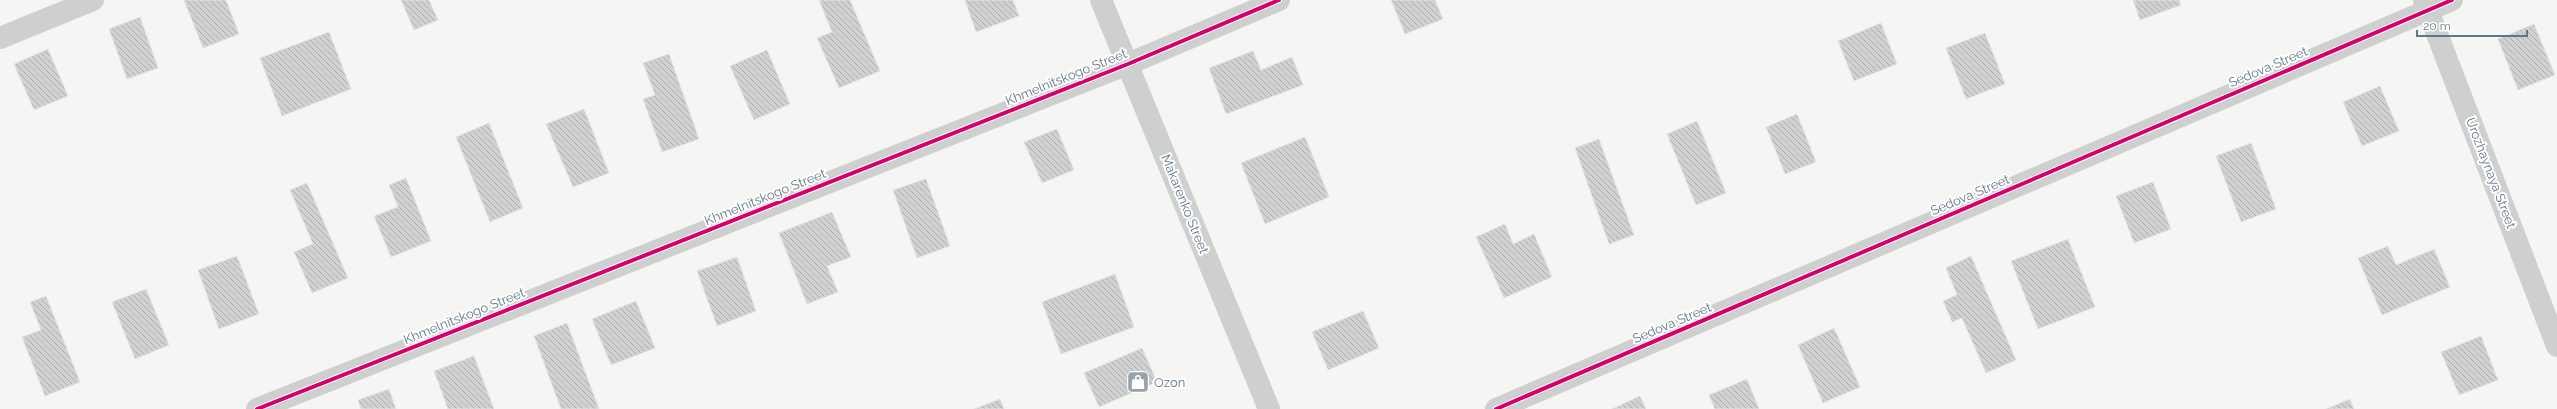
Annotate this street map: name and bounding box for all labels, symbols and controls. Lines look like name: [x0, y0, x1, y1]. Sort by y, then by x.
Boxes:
scale bar: [2417, 12, 2527, 38]
text: 20 m: [2423, 19, 2451, 33]
street label: Sedova Street: [2226, 43, 2310, 90]
street label: Khmelnitskogo Street: [1003, 46, 1129, 108]
street label: Urozhaynaya Street: [2463, 116, 2519, 231]
street label: Makarenko Street: [1158, 152, 1212, 256]
street label: Khmelnitskogo Street: [702, 166, 828, 228]
street label: Sedova Street: [1928, 171, 2012, 218]
street label: Khmelnitskogo Street: [401, 285, 527, 347]
street label: Sedova Street: [1630, 299, 1714, 346]
shop icon: Ozon: [1125, 369, 1151, 395]
place label: Ozon: [1154, 375, 1185, 390]

